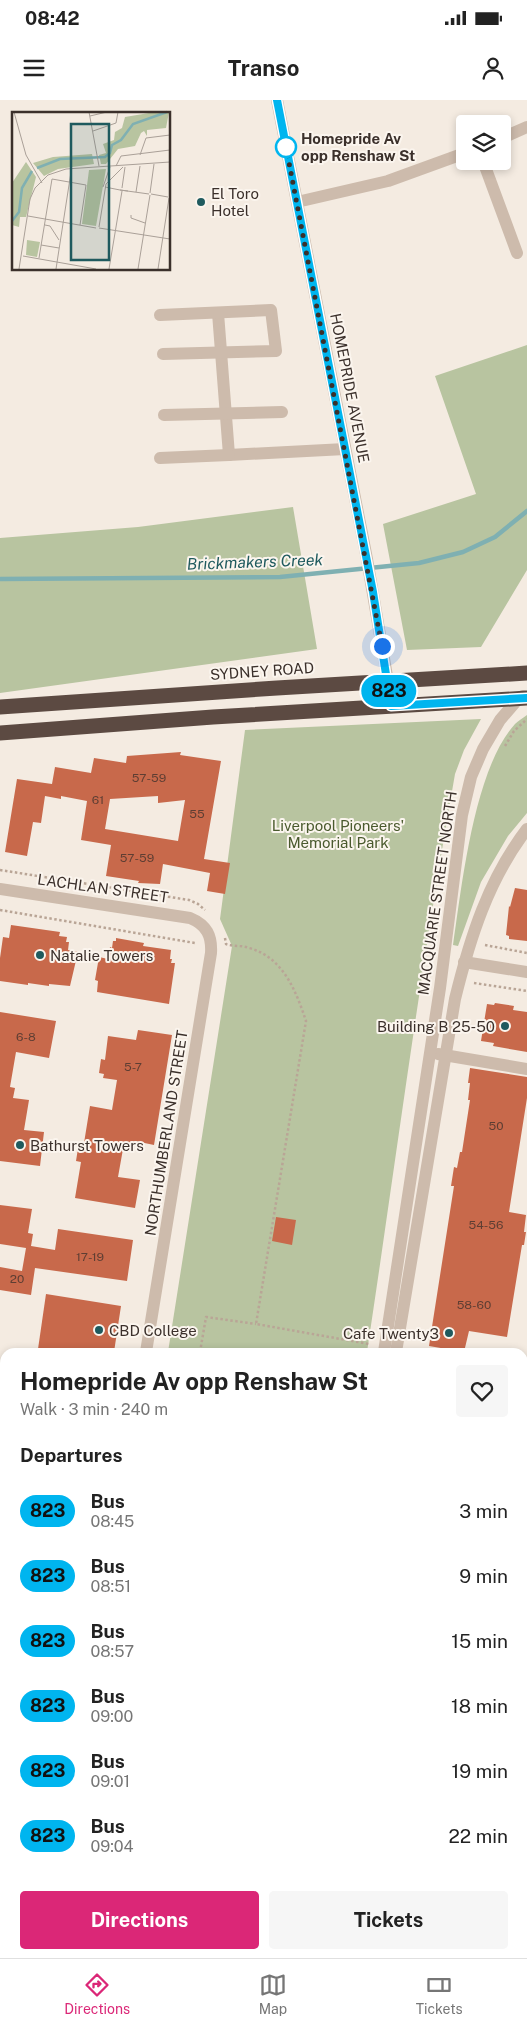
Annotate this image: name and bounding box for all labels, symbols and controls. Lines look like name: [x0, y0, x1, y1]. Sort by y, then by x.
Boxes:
text: 08:42: [25, 7, 80, 29]
icon: menu: [20, 54, 48, 82]
icon: person: [479, 54, 507, 82]
text: Transo: [228, 55, 299, 81]
inset map: [12, 112, 170, 270]
map controls: [456, 115, 511, 170]
button: layers: [456, 115, 511, 170]
place label: Homepride Av opp Renshaw St: [301, 130, 415, 164]
marker: Homepride Av opp Renshaw St: [275, 136, 297, 158]
place label: El Toro Hotel: [211, 185, 259, 219]
marker: El Toro Hotel: [195, 196, 207, 208]
street label: HOMEPRIDE AVENUE: [327, 312, 373, 464]
water label: Brickmakers Creek: [187, 550, 324, 574]
your location: [370, 634, 395, 659]
street label: SYDNEY ROAD: [209, 659, 315, 683]
line badge: 823: [360, 675, 418, 707]
text: 823: [371, 680, 407, 701]
house number: 57-59: [132, 771, 166, 785]
street label: MACQUARIE STREET NORTH: [414, 790, 460, 996]
house number: 61: [92, 793, 104, 807]
house number: 55: [189, 807, 205, 821]
park label: Liverpool Pioneers' Memorial Park: [272, 817, 404, 851]
house number: 57-59: [120, 851, 154, 865]
street label: LACHLAN STREET: [36, 870, 170, 906]
place label: Natalie Towers: [50, 947, 153, 964]
marker: Natalie Towers: [34, 949, 46, 961]
place label: Building B 25-50: [377, 1018, 495, 1035]
marker: Building B 25-50: [499, 1020, 511, 1032]
street label: NORTHUMBERLAND STREET: [141, 1029, 191, 1237]
house number: 6-8: [16, 1030, 36, 1044]
house number: 5-7: [124, 1060, 142, 1074]
house number: 50: [488, 1119, 504, 1133]
place label: Bathurst Towers: [30, 1137, 144, 1154]
marker: Bathurst Towers: [14, 1139, 26, 1151]
house number: 54-56: [469, 1218, 503, 1232]
house number: 17-19: [76, 1250, 104, 1264]
house number: 20: [10, 1272, 24, 1286]
house number: 58-60: [457, 1298, 491, 1312]
place label: CBD College: [109, 1322, 197, 1339]
marker: CBD College: [93, 1324, 105, 1336]
place label: Cafe Twenty3: [343, 1325, 439, 1342]
marker: Cafe Twenty3: [443, 1327, 455, 1339]
button: heart: [456, 1365, 508, 1417]
text: Homepride Av opp Renshaw St: [20, 1367, 368, 1395]
text: Walk · 3 min · 240 m: [20, 1400, 168, 1419]
text: Departures: [20, 1444, 123, 1466]
text: Bus: [90, 1490, 125, 1512]
text: 823: [30, 1500, 65, 1521]
text: 3 min: [459, 1500, 508, 1522]
text: 08:45: [90, 1512, 134, 1531]
text: Bus: [90, 1555, 125, 1577]
text: 823: [30, 1565, 65, 1586]
text: 9 min: [459, 1565, 508, 1587]
text: 08:51: [90, 1577, 131, 1596]
text: Bus: [90, 1620, 125, 1642]
text: 823: [30, 1630, 65, 1651]
text: 15 min: [451, 1630, 508, 1652]
text: 08:57: [90, 1642, 134, 1661]
text: Bus: [90, 1685, 125, 1707]
text: 823: [30, 1695, 65, 1716]
text: 18 min: [451, 1695, 508, 1717]
text: 09:00: [90, 1707, 133, 1726]
text: Bus: [90, 1750, 125, 1772]
text: 823: [30, 1760, 65, 1781]
text: 19 min: [452, 1760, 508, 1782]
text: 09:01: [90, 1772, 130, 1791]
text: Bus: [90, 1815, 125, 1837]
text: 823: [30, 1825, 65, 1846]
text: 22 min: [449, 1825, 508, 1847]
text: 09:04: [90, 1837, 134, 1856]
button: Directions: [20, 1891, 259, 1949]
button: Tickets: [269, 1891, 508, 1949]
tab: Directions: [64, 1971, 130, 2017]
tab: Map: [259, 1971, 287, 2017]
tab: Tickets: [416, 1971, 463, 2017]

